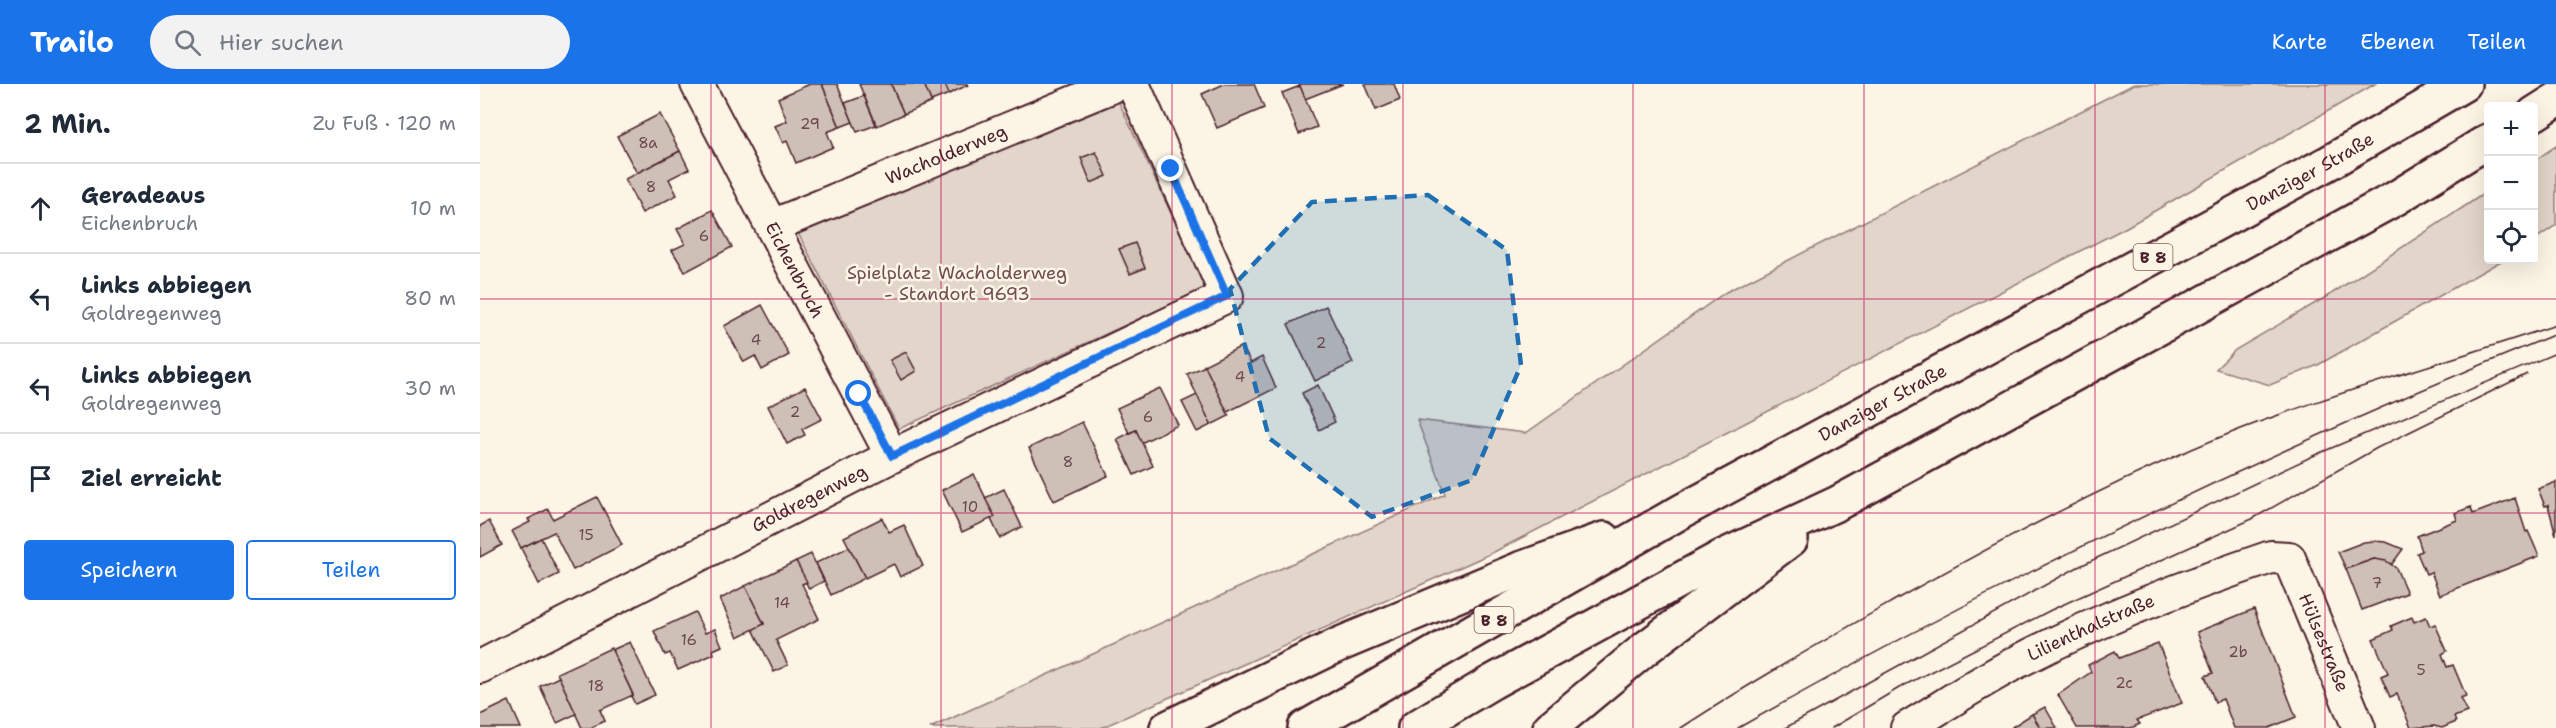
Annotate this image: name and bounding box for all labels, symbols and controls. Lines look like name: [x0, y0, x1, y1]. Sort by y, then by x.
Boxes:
search box: [150, 15, 570, 69]
text: Trailo: [30, 23, 114, 61]
icon: search: [171, 26, 204, 59]
text: Hier suchen: [219, 28, 344, 57]
text: Karte: [2272, 28, 2327, 56]
text: Ebenen: [2360, 28, 2435, 56]
text: Teilen: [2468, 28, 2526, 56]
map controls: [2484, 102, 2538, 264]
button: +: [2484, 102, 2538, 156]
text: 2 Min.: [24, 106, 111, 141]
text: Zu Fuß · 120 m: [313, 110, 456, 136]
house number: 29: [800, 114, 820, 134]
street label: Wacholderweg: [882, 119, 1010, 190]
street label: Danziger Straße: [2242, 127, 2378, 217]
house number: 8a: [638, 133, 658, 153]
route end: [1157, 155, 1183, 181]
button: −: [2484, 156, 2538, 210]
house number: 8: [646, 177, 656, 197]
text: Geradeaus: [81, 181, 205, 210]
icon: ahead: [24, 192, 57, 225]
text: 10 m: [410, 195, 456, 221]
text: Eichenbruch: [81, 210, 198, 236]
button: locate: [2484, 210, 2538, 264]
street label: Eichenbruch: [759, 218, 830, 322]
house number: 6: [699, 226, 709, 246]
road number: B 8: [2134, 244, 2172, 270]
park label: Spielplatz Wacholderweg - Standort 9693: [847, 261, 1067, 306]
text: Links abbiegen: [81, 271, 252, 300]
icon: left: [24, 282, 57, 315]
text: 80 m: [404, 285, 456, 311]
text: Goldregenweg: [81, 300, 222, 326]
house number: 4: [751, 330, 761, 350]
house number: 2: [1316, 333, 1326, 353]
street label: Danziger Straße: [1814, 359, 1951, 447]
text: Links abbiegen: [81, 361, 252, 390]
house number: 4: [1235, 367, 1245, 387]
icon: left: [24, 372, 57, 405]
text: 30 m: [404, 375, 456, 401]
route start: [845, 380, 871, 406]
text: Goldregenweg: [81, 390, 222, 416]
house number: 2: [790, 402, 800, 422]
house number: 6: [1143, 407, 1153, 427]
house number: 8: [1063, 452, 1073, 472]
street label: Goldregenweg: [748, 459, 871, 538]
icon: arrive: [24, 462, 57, 495]
text: Ziel erreicht: [81, 464, 222, 493]
house number: 10: [962, 497, 978, 517]
house number: 15: [578, 525, 594, 545]
button: Speichern: [24, 540, 234, 600]
button: Teilen: [246, 540, 456, 600]
house number: 7: [2372, 573, 2382, 593]
street label: Lilienthalstraße: [2023, 589, 2158, 667]
street label: Hülsestraße: [2293, 590, 2355, 696]
house number: 14: [774, 593, 790, 613]
road number: B 8: [1474, 607, 1514, 633]
house number: 16: [681, 630, 697, 650]
house number: 2b: [2228, 642, 2248, 662]
house number: 5: [2416, 660, 2426, 680]
house number: 2c: [2115, 673, 2133, 693]
house number: 18: [588, 676, 604, 696]

